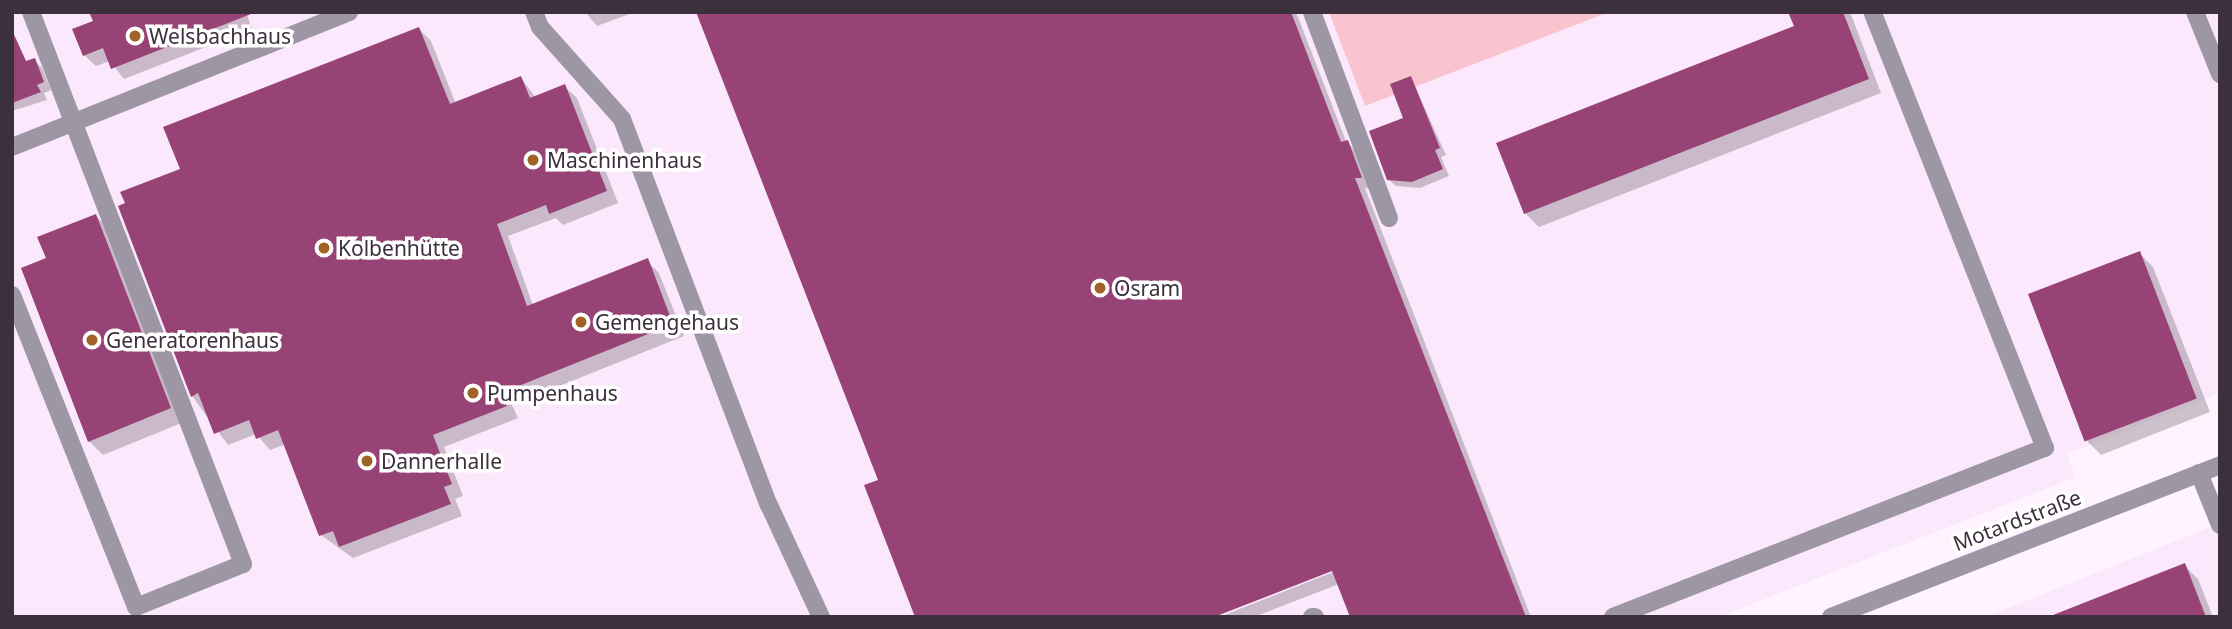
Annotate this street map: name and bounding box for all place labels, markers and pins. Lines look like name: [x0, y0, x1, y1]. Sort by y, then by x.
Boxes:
place label: Welsbachhaus: [149, 23, 291, 49]
marker: Welsbachhaus: [127, 28, 143, 44]
place label: Maschinenhaus: [547, 147, 702, 173]
marker: Maschinenhaus: [525, 152, 541, 168]
place label: Kolbenhütte: [338, 235, 460, 261]
marker: Kolbenhütte: [316, 240, 332, 256]
place label: Osram: [1114, 275, 1180, 301]
marker: Osram: [1092, 280, 1108, 296]
place label: Gemengehaus: [595, 309, 739, 335]
marker: Gemengehaus: [573, 314, 589, 330]
place label: Generatorenhaus: [106, 327, 279, 353]
marker: Generatorenhaus: [84, 332, 100, 348]
place label: Pumpenhaus: [487, 380, 618, 406]
marker: Pumpenhaus: [465, 385, 481, 401]
place label: Dannerhalle: [381, 448, 502, 474]
marker: Dannerhalle: [359, 453, 375, 469]

